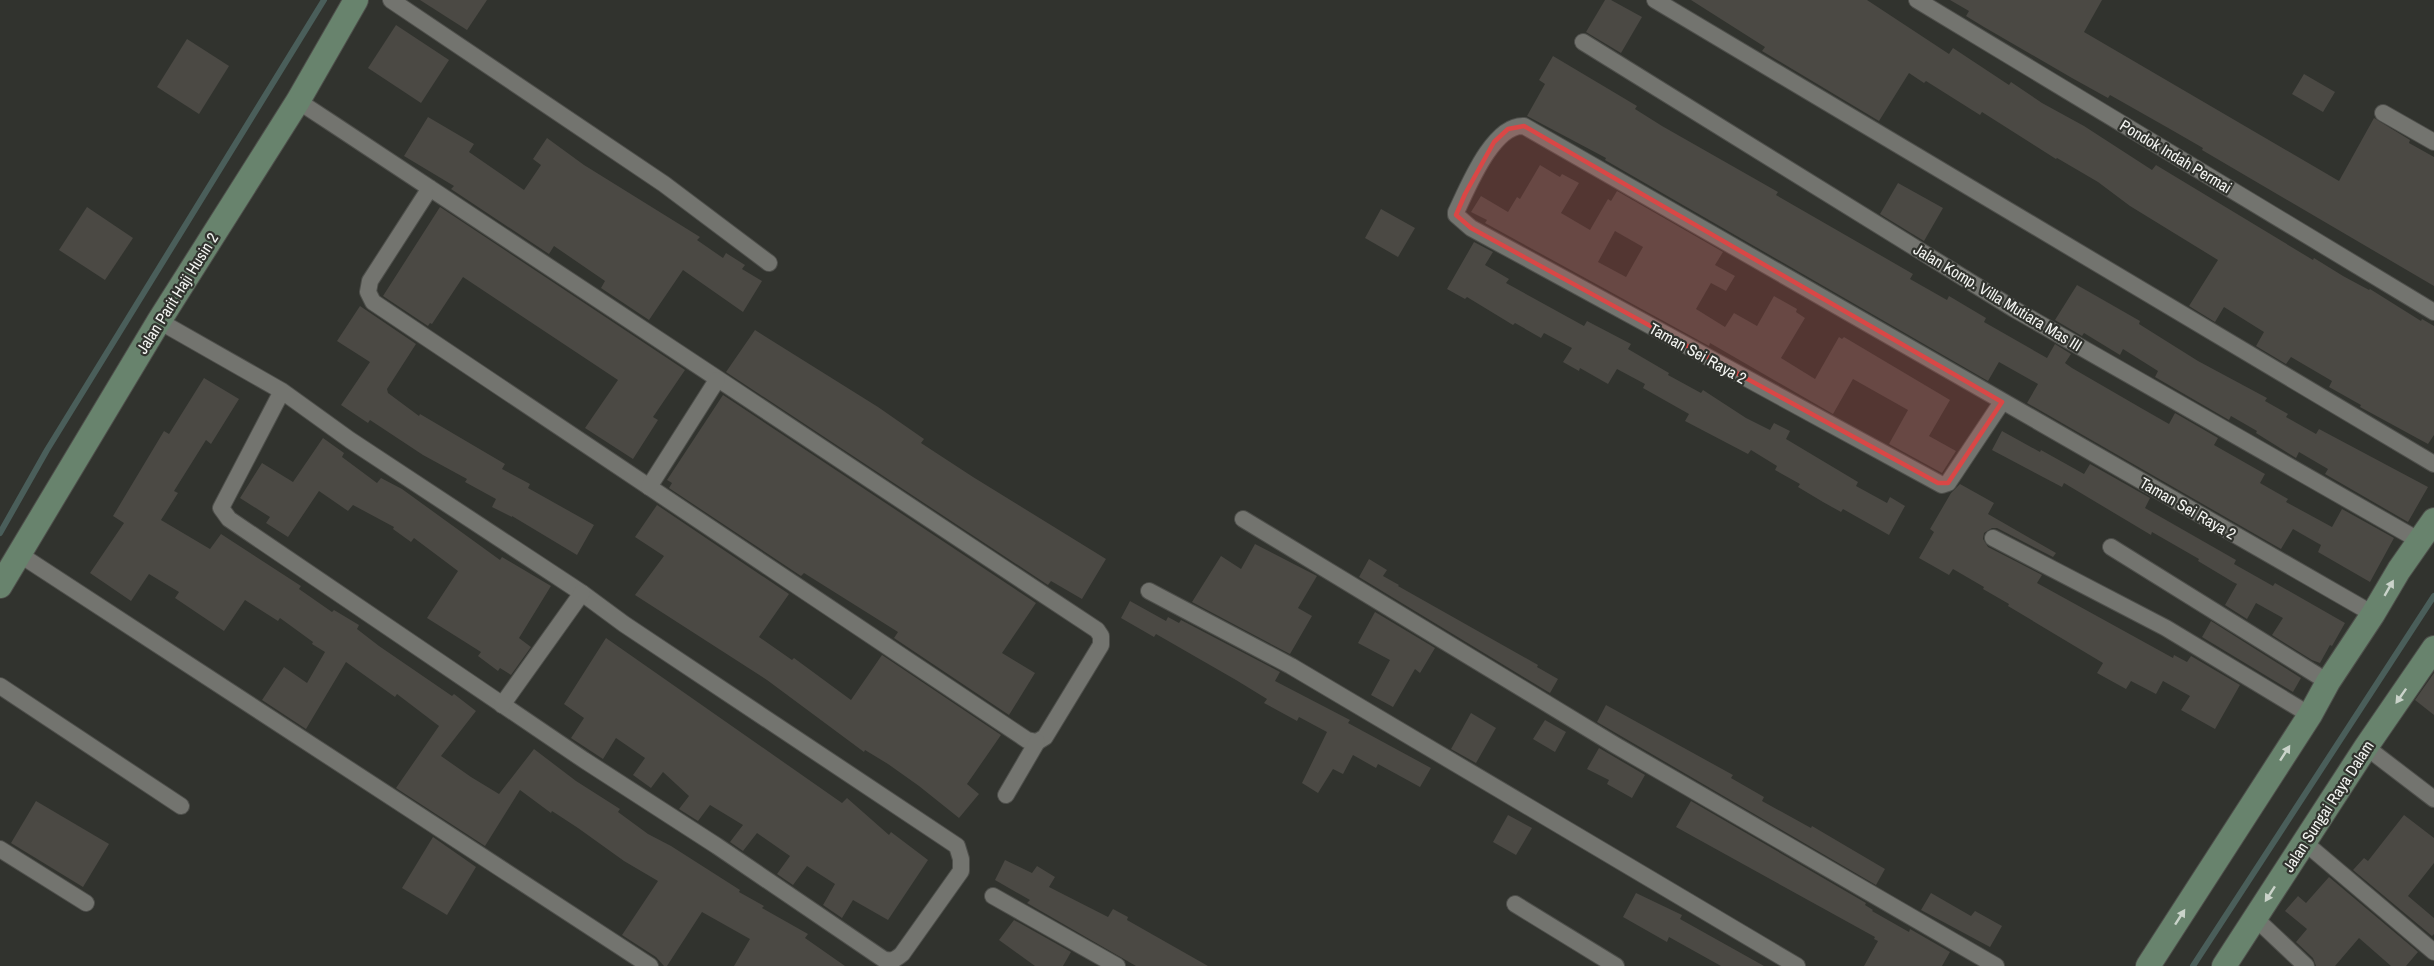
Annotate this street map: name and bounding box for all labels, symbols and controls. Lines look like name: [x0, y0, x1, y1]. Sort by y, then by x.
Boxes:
street label: Pondok Indah Permai: [2116, 114, 2236, 198]
street label: Jalan Parit Haji Husin 2: [131, 228, 223, 358]
street label: Jalan Komp. Villa Mutiara Mas III: [1910, 238, 2086, 356]
street label: Taman Sei Raya 2: [1645, 317, 1751, 389]
street label: Taman Sei Raya 2: [2136, 471, 2240, 545]
one-way arrow: [2383, 579, 2393, 596]
one-way arrow: [2395, 688, 2407, 704]
street label: Jalan Sungai Raya Dalam: [2277, 736, 2379, 876]
one-way arrow: [2280, 745, 2291, 761]
one-way arrow: [2265, 886, 2276, 902]
one-way arrow: [2174, 909, 2185, 925]

